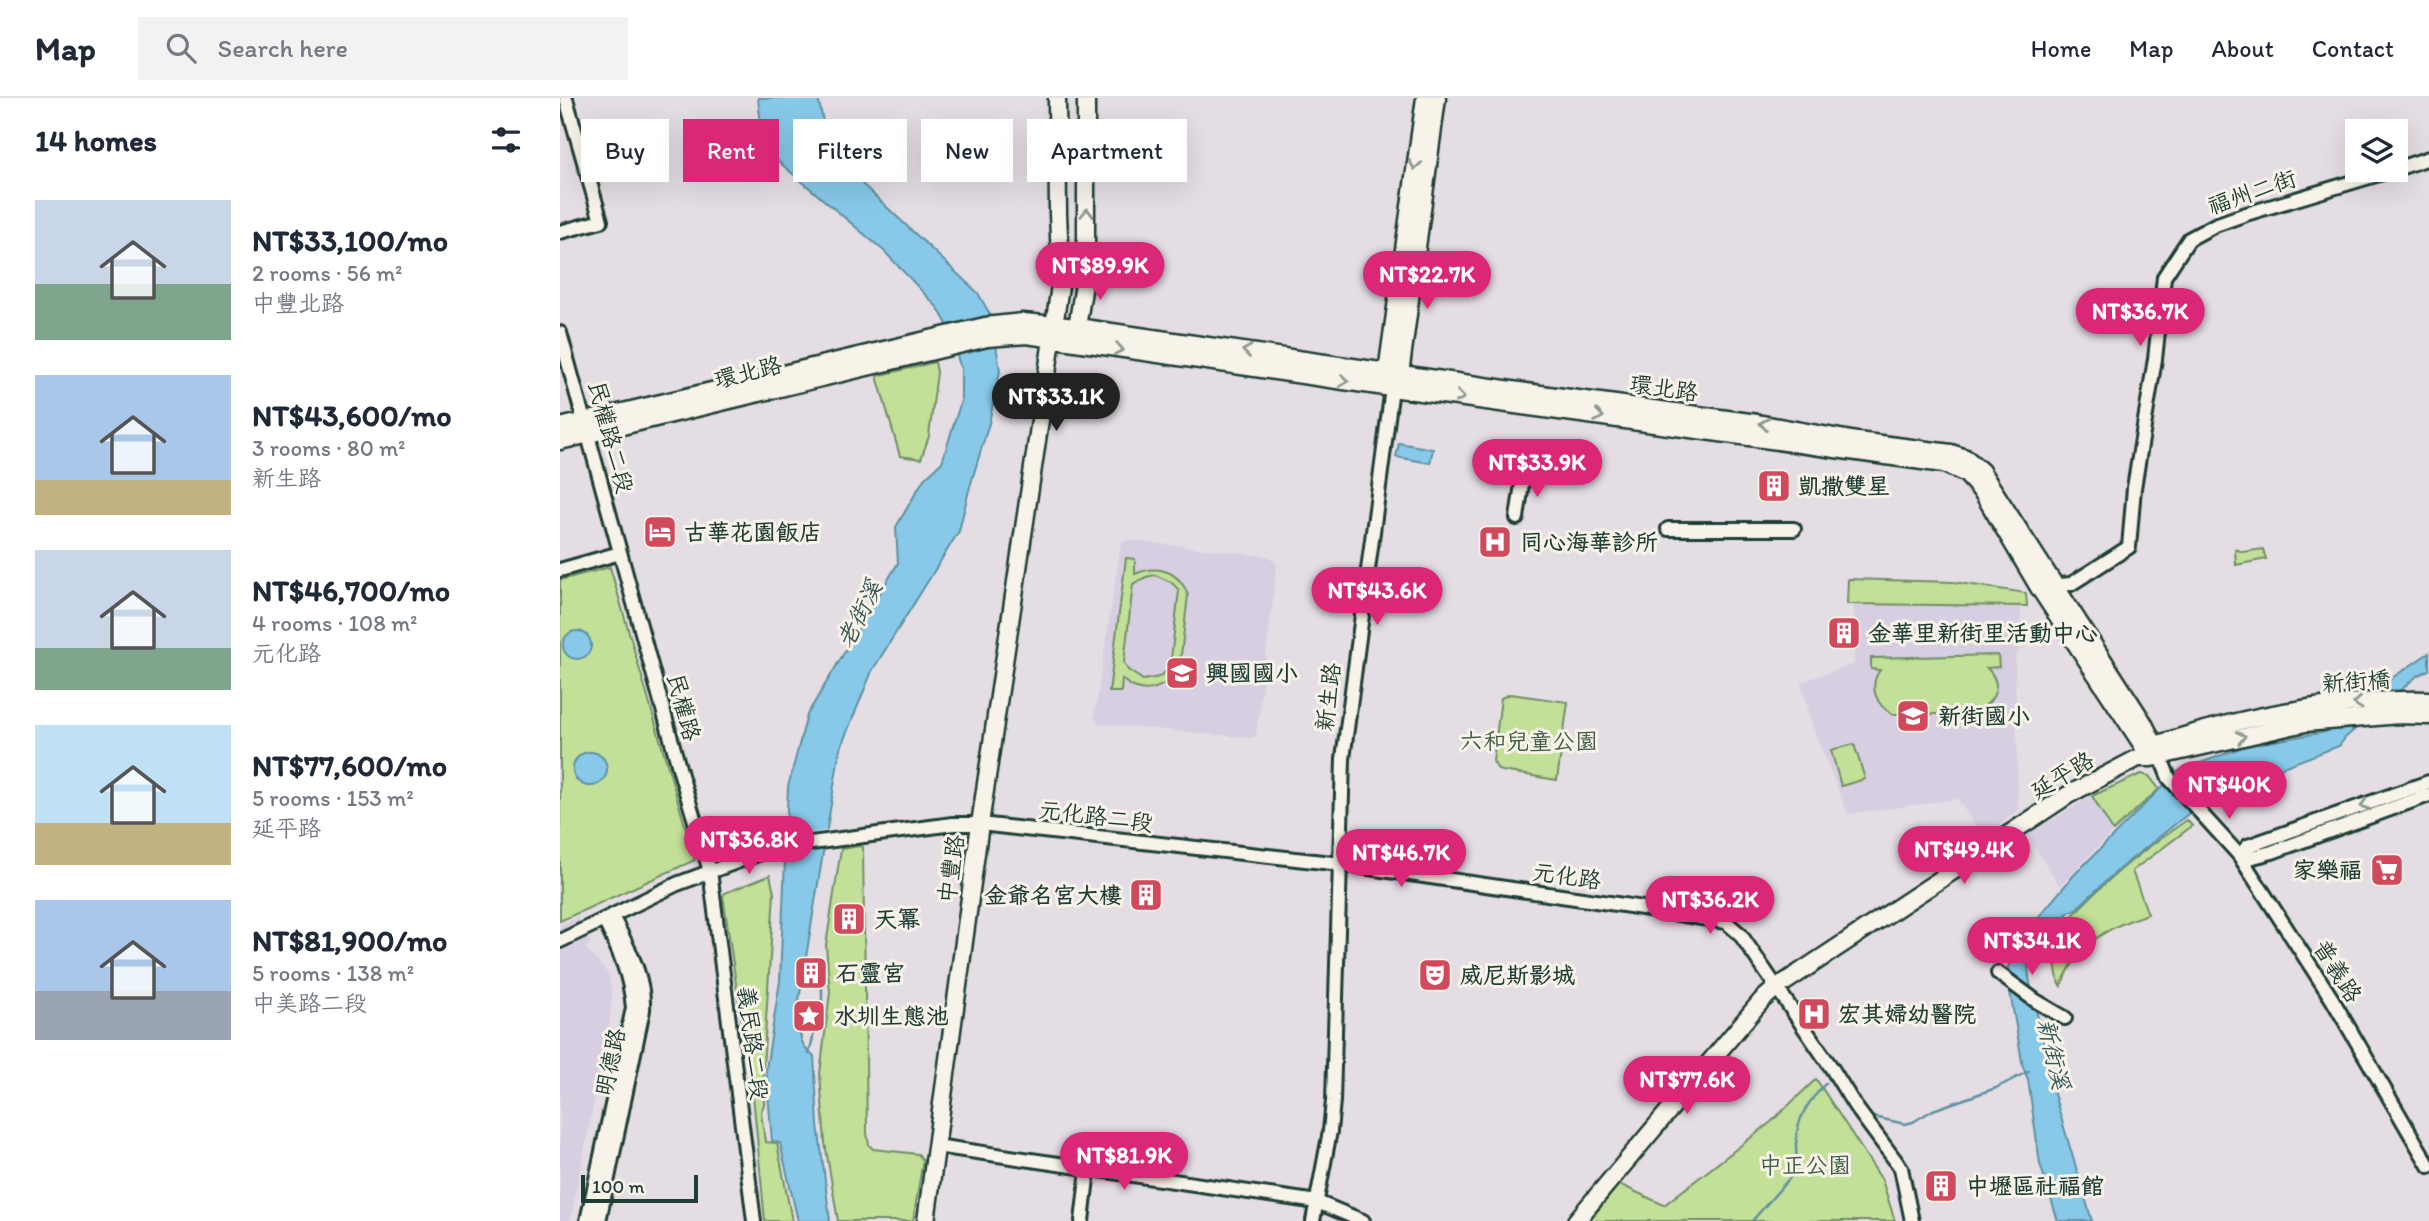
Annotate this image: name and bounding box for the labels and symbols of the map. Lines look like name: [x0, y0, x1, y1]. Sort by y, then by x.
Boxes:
one-way arrow: [1407, 160, 1422, 171]
street label: 福州二街: [2204, 164, 2300, 220]
one-way arrow: [1079, 207, 1094, 218]
pin: NT$89.9K: [1028, 242, 1172, 302]
pin: NT$22.7K: [1355, 252, 1499, 311]
pin: NT$36.7K: [2068, 288, 2212, 348]
one-way arrow: [1113, 341, 1125, 356]
one-way arrow: [1241, 344, 1253, 359]
street label: 環北路: [711, 350, 785, 394]
street label: 環北路: [1628, 369, 1700, 407]
one-way arrow: [1338, 373, 1350, 388]
pin: NT$33.1K: [984, 374, 1128, 433]
street label: 民權路二段: [583, 378, 639, 496]
one-way arrow: [1454, 390, 1466, 405]
one-way arrow: [1593, 408, 1605, 423]
one-way arrow: [1758, 417, 1770, 432]
pin: NT$33.9K: [1465, 440, 1609, 499]
building icon: 凱撒雙星: [1755, 467, 1793, 505]
place label: 凱撒雙星: [1798, 472, 1890, 500]
hotel icon: 古華花園飯店: [641, 513, 679, 551]
place label: 古華花園飯店: [684, 518, 822, 546]
hospital icon: 同心海華診所: [1476, 523, 1514, 561]
place label: 同心海華診所: [1520, 528, 1658, 556]
pin: NT$43.6K: [1305, 568, 1449, 627]
water label: 老街溪: [830, 573, 889, 653]
building icon: 金華里新街里活動中心: [1825, 614, 1863, 652]
place label: 金華里新街里活動中心: [1868, 619, 2098, 647]
school or university icon: 興國國小: [1163, 654, 1201, 692]
place label: 興國國小: [1206, 659, 1298, 687]
street label: 新生路: [1310, 661, 1346, 733]
street label: 新街橋: [2321, 665, 2391, 697]
street label: 民權路: [662, 670, 706, 744]
one-way arrow: [2352, 696, 2363, 711]
school or university icon: 新街國小: [1894, 697, 1932, 735]
place label: 新街國小: [1938, 702, 2030, 730]
park label: 六和兒童公園: [1460, 727, 1598, 755]
one-way arrow: [2235, 731, 2247, 745]
street label: 延平路: [2025, 745, 2099, 805]
pin: NT$40K: [2172, 762, 2286, 821]
street label: 元化路二段: [1037, 795, 1155, 837]
one-way arrow: [2359, 797, 2371, 811]
pin: NT$36.8K: [677, 816, 821, 876]
pin: NT$49.4K: [1892, 826, 2036, 886]
pin: NT$46.7K: [1329, 830, 1473, 889]
street label: 中豐路: [932, 833, 970, 905]
supermarket icon: 家樂福: [2368, 851, 2406, 889]
place label: 家樂福: [2293, 856, 2362, 884]
street label: 元化路: [1531, 857, 1603, 895]
building icon: 金爺名宮大樓: [1127, 876, 1165, 914]
pin: NT$36.2K: [1638, 876, 1782, 936]
place label: 金爺名宮大樓: [984, 881, 1122, 909]
building icon: 天冪: [830, 900, 868, 938]
place label: 天冪: [874, 905, 920, 933]
pin: NT$34.1K: [1960, 918, 2104, 977]
street label: 普義路: [2308, 934, 2368, 1008]
building icon: 石靈宮: [792, 954, 830, 992]
theatre icon: 威尼斯影城: [1416, 956, 1454, 994]
place label: 石靈宮: [836, 959, 905, 987]
place label: 威尼斯影城: [1460, 961, 1575, 989]
street label: 義民路二段: [732, 984, 774, 1102]
hospital icon: 宏其婦幼醫院: [1795, 995, 1833, 1033]
place icon: 水圳生態池: [790, 997, 828, 1035]
place label: 宏其婦幼醫院: [1838, 1000, 1976, 1028]
place label: 水圳生態池: [834, 1002, 949, 1030]
water label: 新街溪: [2032, 1016, 2077, 1094]
street label: 明德路: [589, 1025, 631, 1099]
pin: NT$77.6K: [1615, 1056, 1759, 1116]
pin: NT$81.9K: [1052, 1132, 1196, 1192]
park label: 中正公園: [1759, 1151, 1851, 1179]
building icon: 中壢區社福館: [1922, 1167, 1960, 1205]
scale bar: [581, 1172, 698, 1204]
place label: 中壢區社福館: [1966, 1172, 2104, 1200]

